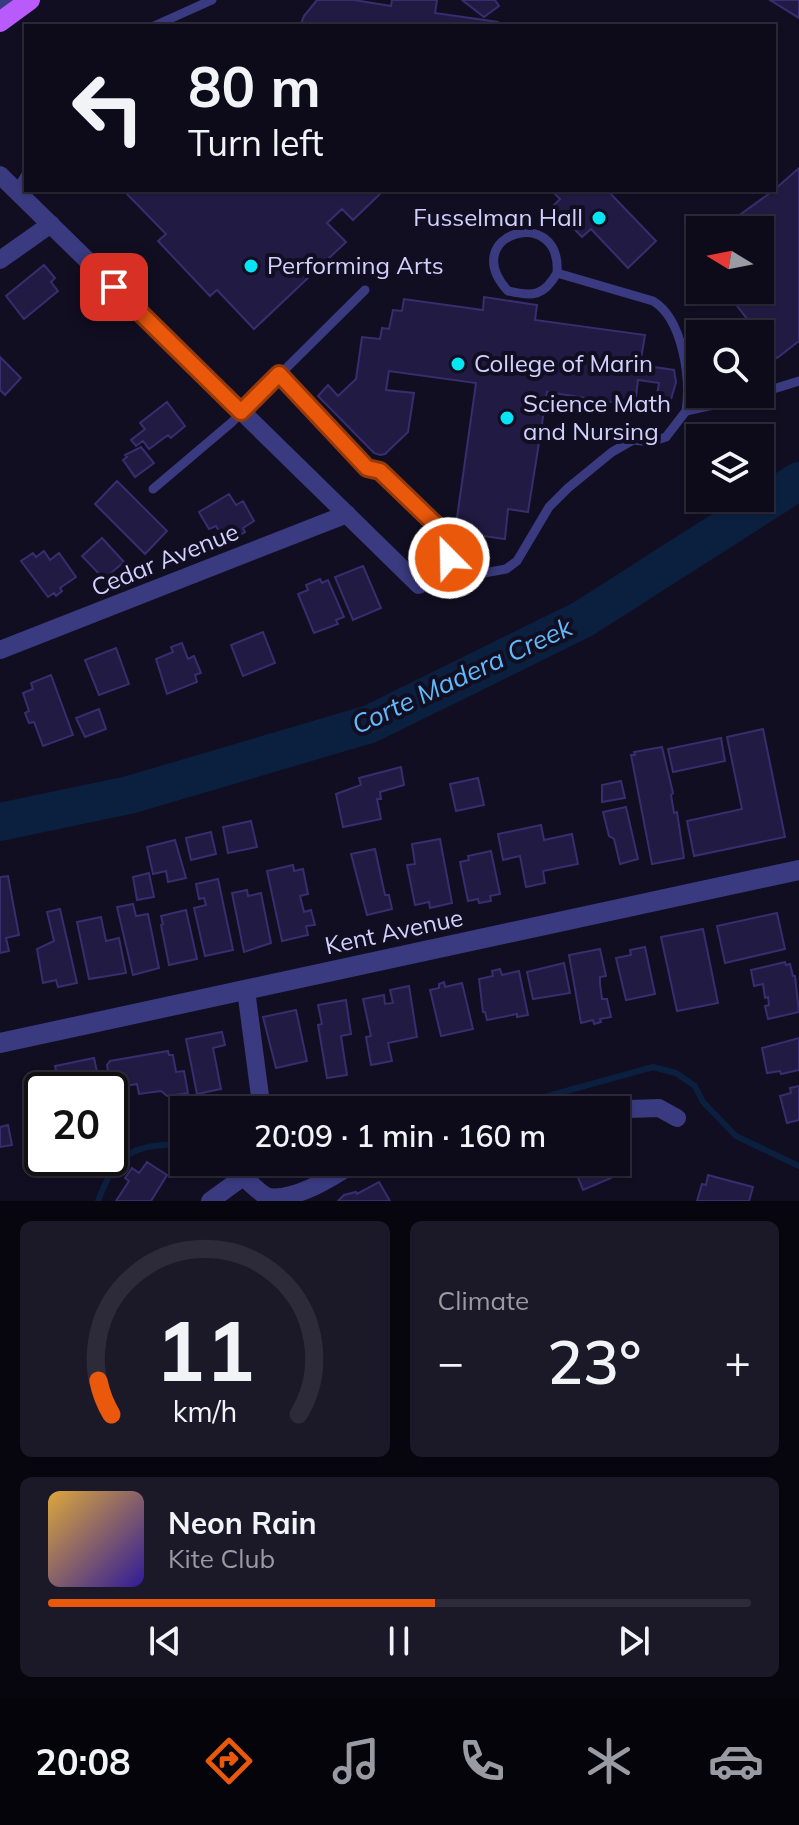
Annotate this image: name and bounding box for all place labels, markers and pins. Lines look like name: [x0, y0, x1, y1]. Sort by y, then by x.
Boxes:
place label: Fusselman Hall: [413, 202, 583, 232]
marker: Fusselman Hall: [590, 209, 608, 227]
place label: Performing Arts: [267, 250, 444, 280]
pin: [80, 253, 148, 321]
marker: Performing Arts: [242, 257, 260, 275]
place label: College of Marin: [474, 348, 653, 378]
marker: College of Marin: [449, 355, 467, 373]
place label: Science Math and Nursing: [523, 388, 671, 446]
marker: Science Math and Nursing: [498, 409, 516, 427]

